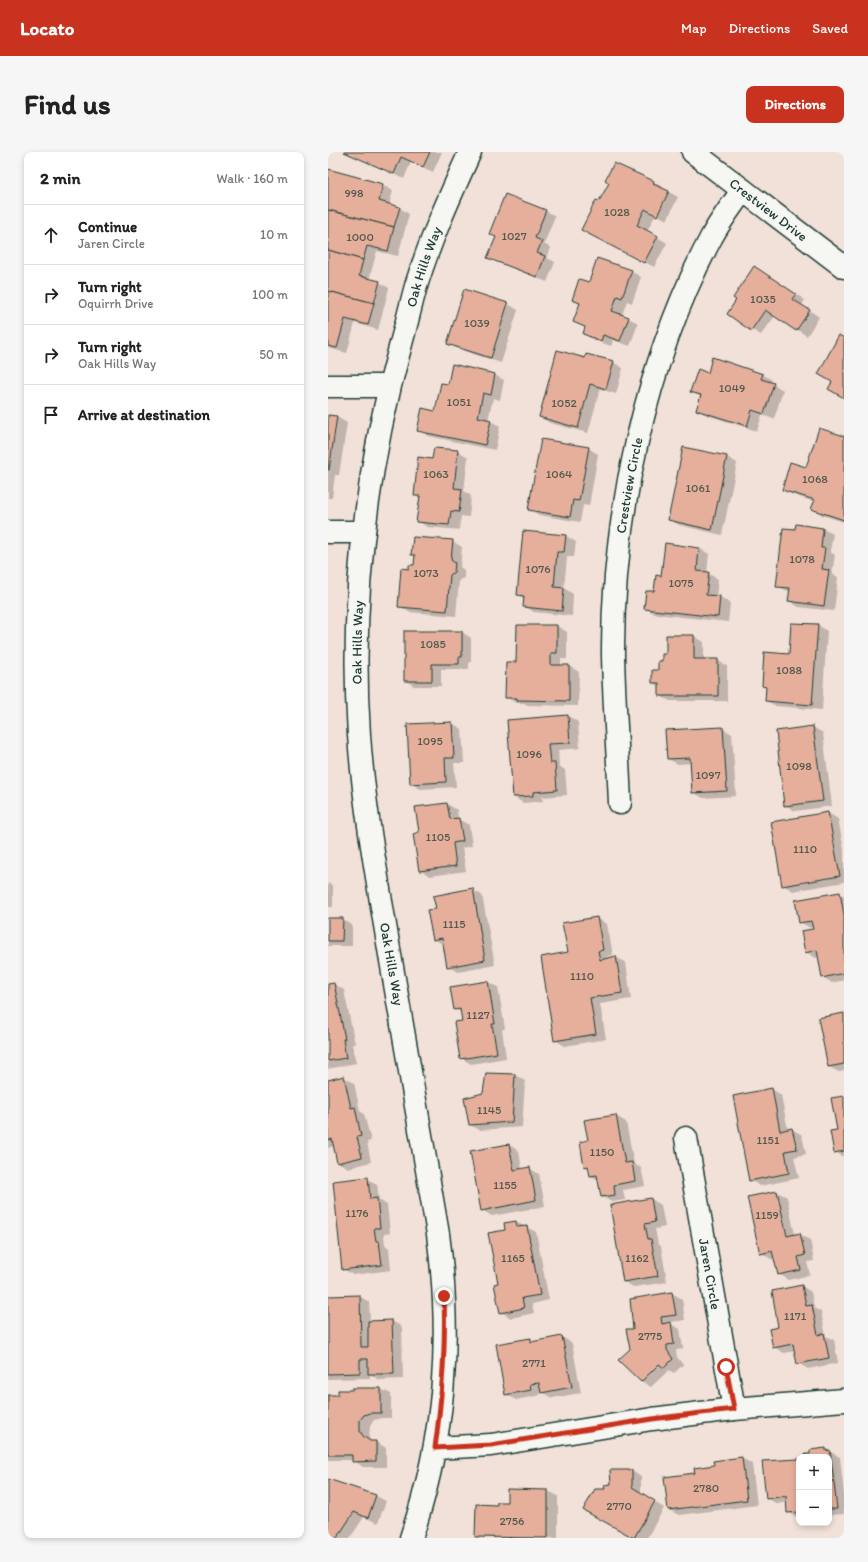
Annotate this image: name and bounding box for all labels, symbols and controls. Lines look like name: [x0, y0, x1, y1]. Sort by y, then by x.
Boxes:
text: Locato: [20, 17, 74, 40]
text: Map: [681, 20, 707, 37]
text: Directions: [729, 20, 790, 37]
text: Saved: [812, 20, 848, 37]
button: Directions: [746, 86, 844, 123]
text: Find us: [24, 87, 111, 121]
text: 2 min: [40, 168, 80, 188]
text: Walk · 160 m: [217, 171, 288, 186]
street label: Crestview Drive: [726, 175, 811, 245]
house number: 998: [344, 186, 364, 200]
house number: 1028: [604, 205, 630, 219]
text: Continue: [78, 218, 137, 236]
icon: ahead: [40, 224, 62, 246]
street label: Oak Hills Way: [403, 224, 446, 309]
text: 10 m: [260, 227, 288, 242]
house number: 1027: [501, 229, 527, 243]
house number: 1000: [346, 230, 374, 244]
text: Jaren Circle: [78, 236, 145, 251]
text: Turn right: [78, 278, 142, 296]
icon: right: [40, 284, 62, 306]
text: 100 m: [252, 287, 288, 302]
house number: 1035: [750, 292, 776, 306]
text: Oquirrh Drive: [78, 296, 154, 311]
house number: 1039: [464, 316, 490, 330]
text: Turn right: [78, 338, 142, 356]
icon: right: [40, 344, 62, 366]
text: 50 m: [259, 347, 288, 362]
text: Oak Hills Way: [78, 356, 156, 371]
house number: 1049: [719, 381, 745, 395]
house number: 1051: [447, 395, 472, 409]
house number: 1052: [551, 396, 577, 410]
icon: arrive: [40, 404, 62, 426]
text: Arrive at destination: [78, 406, 210, 424]
street label: Crestview Circle: [613, 435, 647, 534]
house number: 1063: [423, 467, 449, 481]
house number: 1064: [546, 467, 572, 481]
house number: 1068: [802, 472, 828, 486]
house number: 1061: [686, 481, 711, 495]
house number: 1078: [789, 552, 815, 566]
house number: 1076: [525, 562, 551, 576]
house number: 1073: [413, 566, 439, 580]
house number: 1075: [668, 576, 694, 590]
street label: Oak Hills Way: [349, 599, 367, 685]
house number: 1085: [420, 637, 446, 651]
house number: 1088: [776, 663, 802, 677]
house number: 1095: [417, 734, 443, 748]
house number: 1096: [516, 747, 542, 761]
house number: 1098: [786, 759, 812, 773]
house number: 1097: [695, 768, 721, 782]
house number: 1105: [426, 830, 450, 844]
house number: 1110: [793, 842, 817, 856]
house number: 1115: [442, 917, 466, 931]
street label: Oak Hills Way: [376, 921, 407, 1007]
house number: 1110: [570, 969, 594, 983]
house number: 1127: [466, 1008, 490, 1022]
house number: 1145: [477, 1103, 501, 1117]
house number: 1151: [756, 1133, 780, 1147]
house number: 1150: [590, 1145, 614, 1159]
house number: 1155: [493, 1178, 517, 1192]
house number: 1176: [345, 1206, 369, 1220]
house number: 1159: [755, 1208, 779, 1222]
street label: Jaren Circle: [695, 1237, 724, 1311]
house number: 1165: [501, 1251, 525, 1265]
house number: 1162: [625, 1251, 650, 1265]
route end: [435, 1287, 453, 1305]
house number: 1171: [784, 1309, 807, 1323]
house number: 2775: [638, 1329, 662, 1343]
house number: 2771: [522, 1356, 546, 1370]
route start: [717, 1358, 735, 1376]
map controls: [796, 1454, 832, 1526]
button: +: [796, 1454, 832, 1490]
house number: 2780: [693, 1481, 719, 1495]
button: −: [796, 1490, 832, 1526]
house number: 2770: [606, 1499, 632, 1513]
house number: 2756: [500, 1514, 524, 1528]

